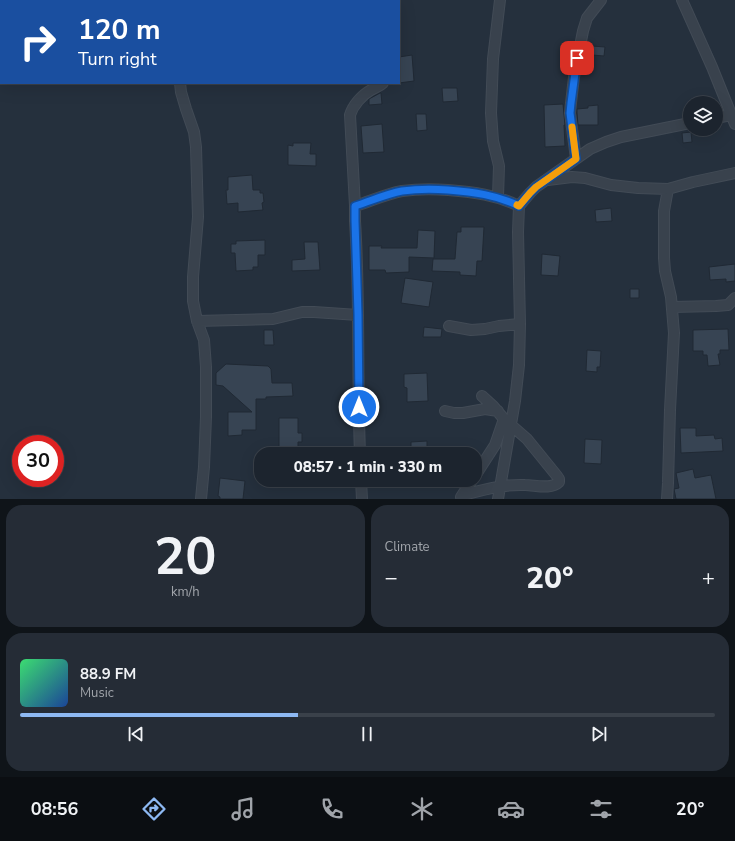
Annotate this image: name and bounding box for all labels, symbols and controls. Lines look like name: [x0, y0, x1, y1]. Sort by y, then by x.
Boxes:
text: 120 m: [78, 11, 161, 49]
icon: right: [12, 16, 64, 68]
pin: [560, 41, 594, 75]
text: Turn right: [78, 47, 157, 71]
icon: arrive: [566, 47, 588, 69]
map controls: [683, 96, 723, 136]
button: layers: [683, 96, 723, 136]
position arrow: [338, 386, 380, 428]
speed limit sign: 30: [12, 435, 64, 487]
text: 08:57 · 1 min · 330 m: [294, 457, 442, 477]
text: 20: [154, 521, 216, 592]
text: Climate: [385, 538, 430, 556]
text: 20°: [526, 558, 574, 599]
text: −: [385, 563, 398, 593]
text: +: [702, 563, 715, 593]
text: km/h: [171, 583, 200, 601]
text: 88.9 FM: [80, 664, 136, 684]
text: Music: [80, 684, 114, 702]
icon: previous: [125, 723, 147, 745]
icon: pause: [356, 723, 378, 745]
icon: next: [588, 723, 610, 745]
icon: directions: [140, 795, 168, 823]
icon: music: [229, 795, 257, 823]
icon: phone: [318, 795, 346, 823]
icon: climate: [408, 795, 436, 823]
icon: car: [497, 795, 525, 823]
icon: filters: [587, 795, 615, 823]
text: 08:56: [31, 797, 78, 821]
text: 20°: [676, 797, 704, 821]

